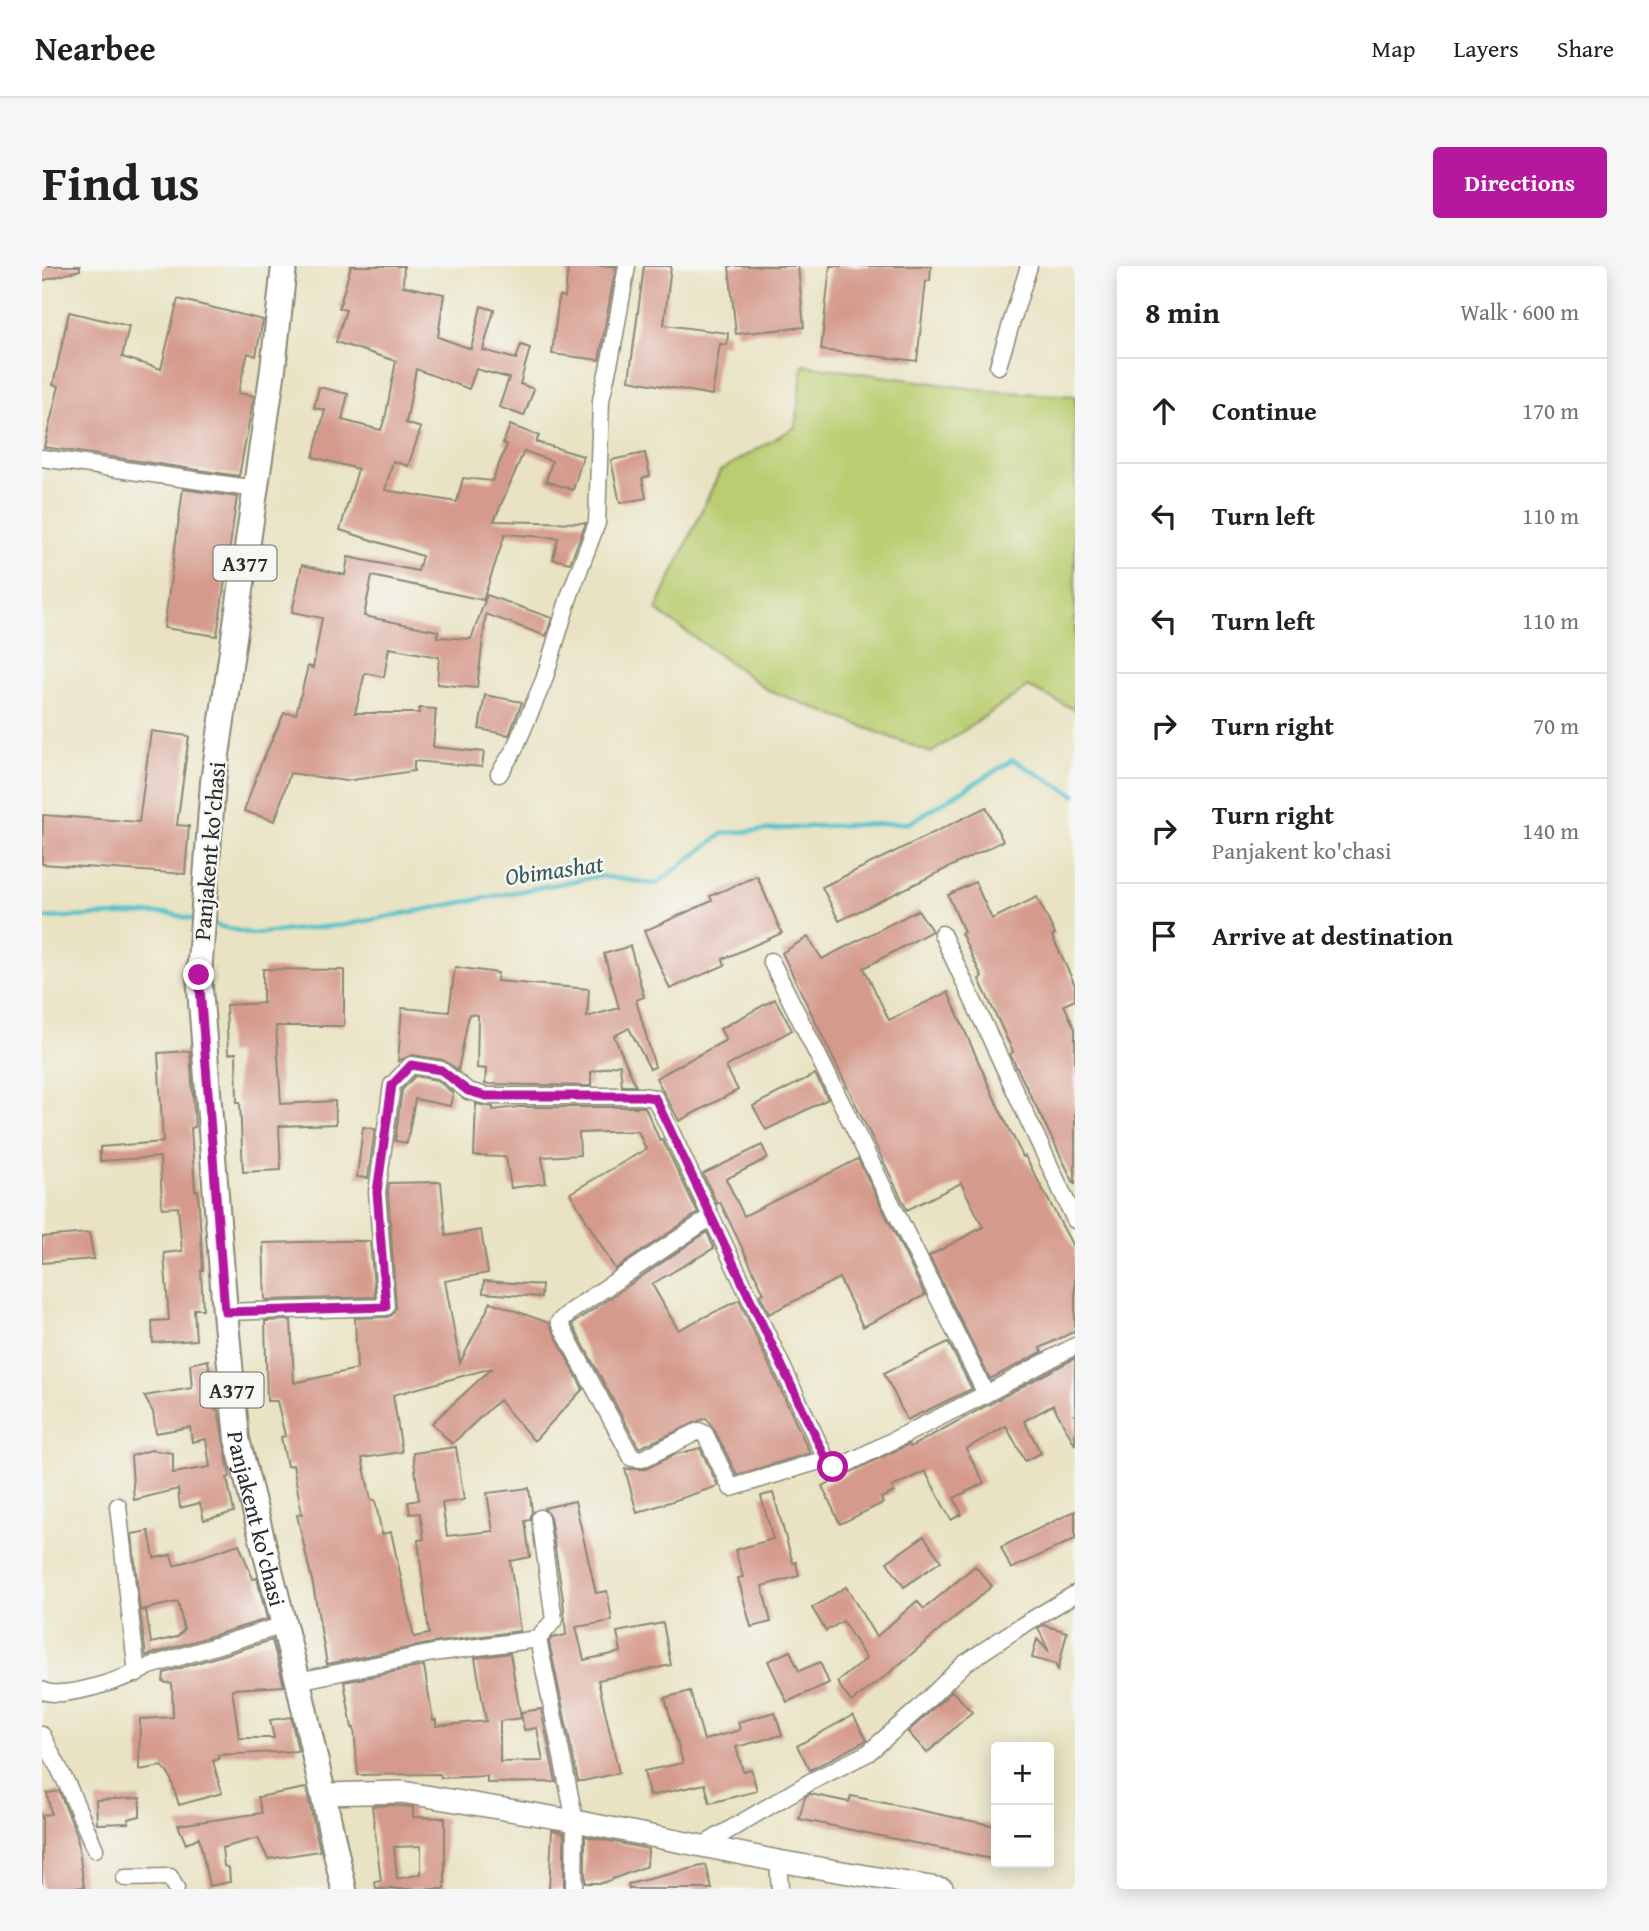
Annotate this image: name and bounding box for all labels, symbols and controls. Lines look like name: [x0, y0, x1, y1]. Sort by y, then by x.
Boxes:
text: Nearbee: [35, 24, 156, 72]
text: Map: [1372, 31, 1415, 66]
text: Layers: [1453, 31, 1519, 66]
text: Share: [1557, 31, 1614, 66]
text: Find us: [42, 146, 200, 218]
button: Directions: [1433, 147, 1607, 218]
text: 8 min: [1145, 290, 1220, 334]
text: Walk · 600 m: [1460, 295, 1579, 328]
text: Continue: [1212, 391, 1317, 430]
icon: ahead: [1145, 392, 1183, 430]
text: 170 m: [1522, 394, 1579, 427]
text: Turn left: [1212, 496, 1315, 535]
icon: left: [1145, 497, 1183, 535]
text: 110 m: [1522, 499, 1579, 532]
road number: A377: [214, 546, 276, 580]
text: Turn left: [1212, 601, 1315, 640]
icon: left: [1145, 602, 1183, 640]
text: 110 m: [1522, 604, 1579, 637]
text: Turn right: [1212, 706, 1334, 745]
icon: right: [1145, 707, 1183, 745]
text: 70 m: [1533, 709, 1579, 742]
street label: Panjakent ko'chasi: [185, 760, 233, 942]
text: Turn right: [1212, 795, 1334, 834]
icon: right: [1145, 812, 1183, 850]
text: 140 m: [1522, 814, 1579, 847]
text: Panjakent ko'chasi: [1212, 834, 1391, 867]
water label: Obimashat: [503, 846, 606, 894]
text: Arrive at destination: [1212, 916, 1453, 955]
icon: arrive: [1145, 917, 1183, 955]
route end: [183, 959, 214, 990]
road number: A377: [200, 1372, 264, 1408]
street label: Panjakent ko'chasi: [220, 1430, 295, 1610]
route start: [817, 1451, 848, 1482]
map controls: [991, 1742, 1054, 1868]
button: +: [991, 1742, 1054, 1805]
button: −: [991, 1805, 1054, 1868]

